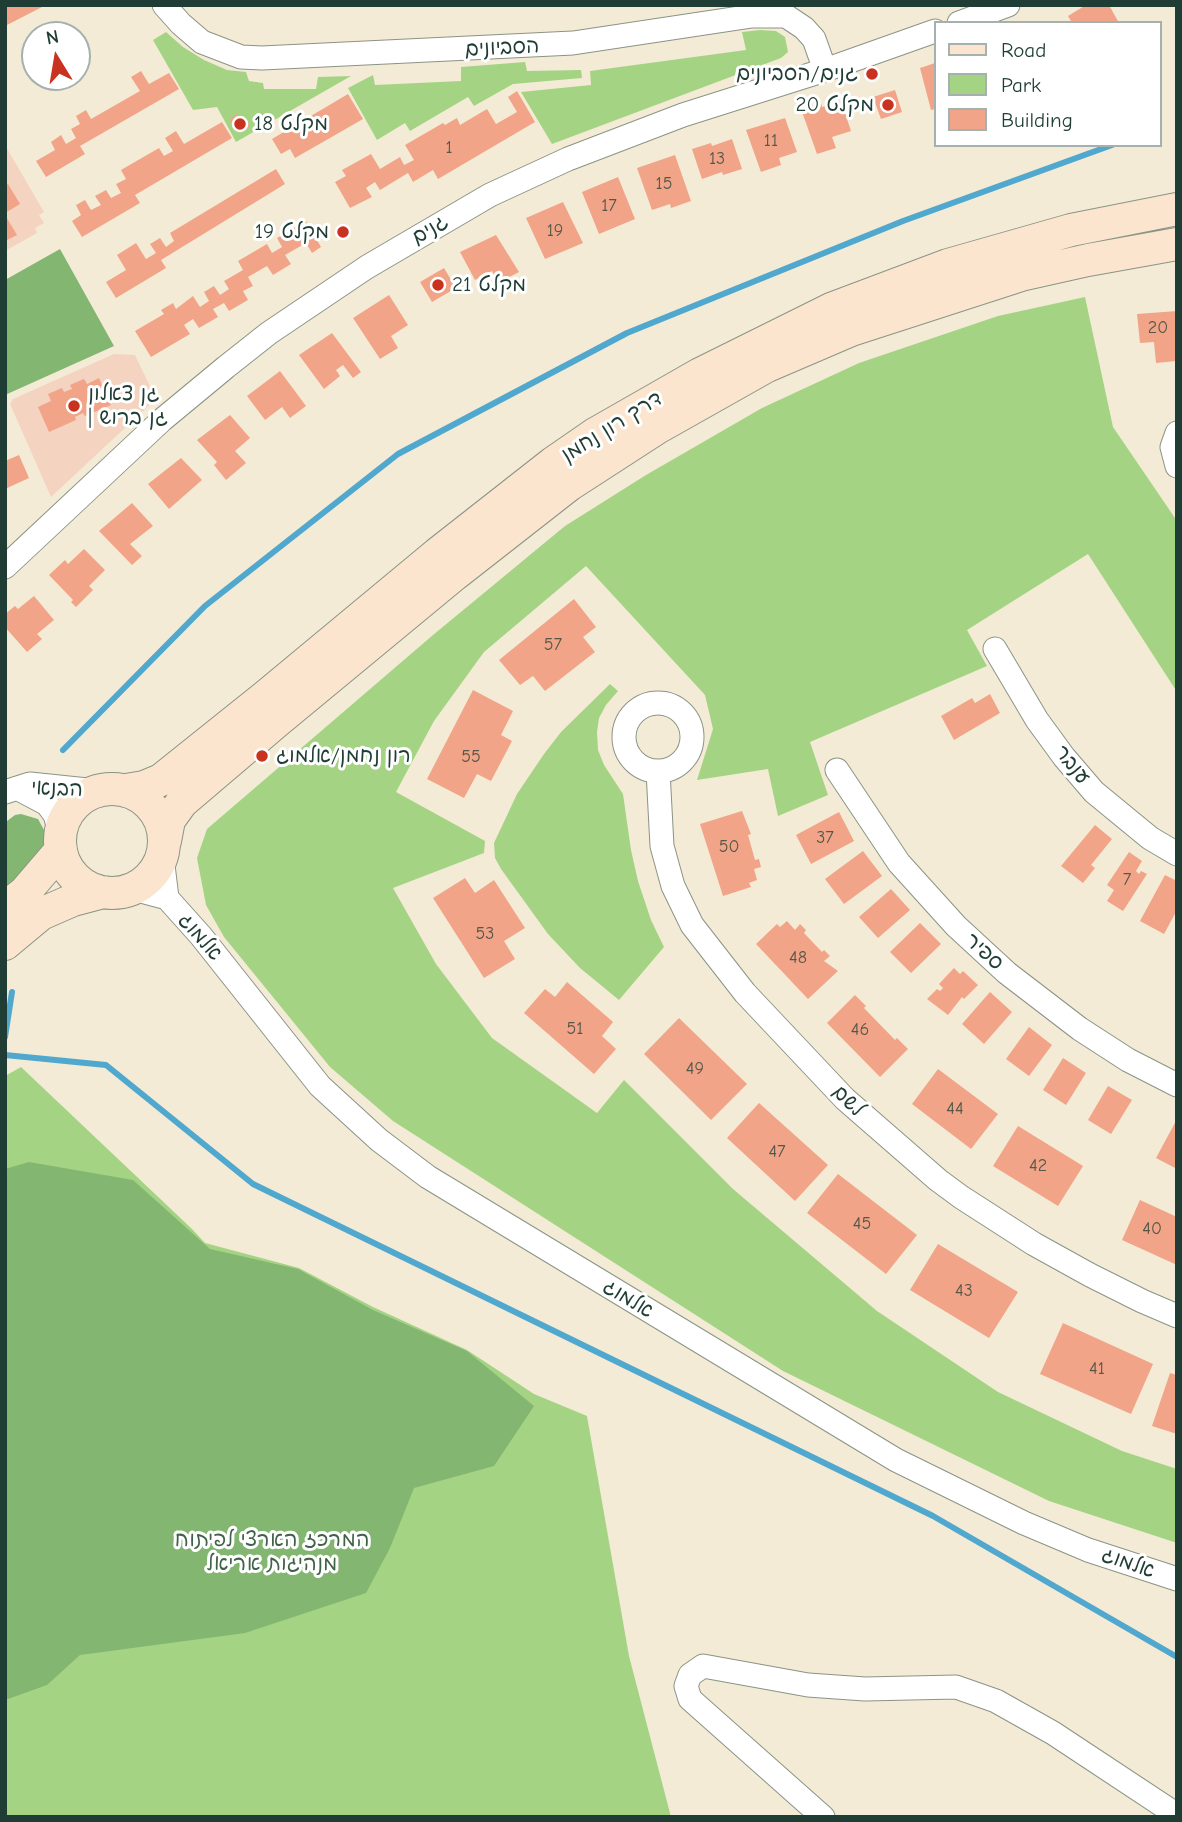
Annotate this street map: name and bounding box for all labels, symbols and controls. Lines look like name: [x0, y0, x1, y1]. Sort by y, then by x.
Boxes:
north arrow: [21, 21, 91, 91]
legend: [934, 21, 1161, 147]
text: N: [44, 25, 61, 49]
street label: הסביונים: [464, 33, 540, 63]
text: Road: [1001, 38, 1046, 62]
place label: גנים/הסביונים: [736, 61, 858, 87]
marker: גנים/הסביונים: [864, 66, 880, 82]
text: Park: [1001, 73, 1041, 97]
place label: מקלט 20: [795, 92, 874, 118]
marker: מקלט 20: [880, 97, 896, 113]
text: Building: [1001, 108, 1073, 132]
place label: מקלט 18: [254, 111, 328, 137]
marker: מקלט 18: [232, 116, 248, 132]
house number: 11: [764, 130, 778, 152]
house number: 1: [445, 137, 453, 159]
house number: 13: [709, 148, 725, 170]
house number: 15: [656, 173, 672, 195]
house number: 17: [601, 195, 617, 217]
street label: גנים: [407, 210, 453, 250]
place label: מקלט 19: [255, 219, 329, 245]
house number: 19: [547, 220, 563, 242]
marker: מקלט 19: [335, 224, 351, 240]
place label: מקלט 21: [452, 272, 526, 298]
marker: מקלט 21: [430, 277, 446, 293]
house number: 20: [1148, 317, 1168, 339]
place label: גן צאלון | גן ברוש: [88, 381, 168, 431]
street label: דרך רון נחמן: [557, 386, 667, 468]
marker: גן צאלון | גן ברוש: [66, 398, 82, 414]
house number: 57: [544, 634, 562, 656]
street label: ענבר: [1049, 740, 1095, 790]
place label: רון נחמן/אלמוג: [276, 743, 411, 769]
house number: 55: [461, 746, 481, 768]
marker: רון נחמן/אלמוג: [254, 748, 270, 764]
street label: הבנאי: [31, 776, 83, 802]
house number: 37: [816, 827, 834, 849]
house number: 50: [719, 836, 739, 858]
house number: 7: [1123, 869, 1131, 891]
street label: אלמוג: [173, 908, 227, 966]
house number: 53: [476, 923, 494, 945]
street label: ספיר: [959, 928, 1009, 976]
house number: 48: [789, 947, 807, 969]
house number: 51: [567, 1018, 583, 1040]
house number: 46: [851, 1019, 869, 1041]
house number: 49: [686, 1058, 704, 1080]
street label: לשם: [827, 1080, 869, 1122]
house number: 44: [946, 1098, 964, 1120]
house number: 47: [768, 1141, 786, 1163]
house number: 42: [1029, 1155, 1047, 1177]
house number: 45: [853, 1213, 871, 1235]
house number: 40: [1142, 1218, 1162, 1240]
street label: אלמוג: [598, 1274, 658, 1324]
house number: 43: [955, 1280, 973, 1302]
house number: 41: [1089, 1358, 1105, 1380]
park label: המרכז הארצי לפיתוח מנהיגות אריאל: [174, 1527, 370, 1577]
street label: אלמוג: [1098, 1542, 1158, 1584]

